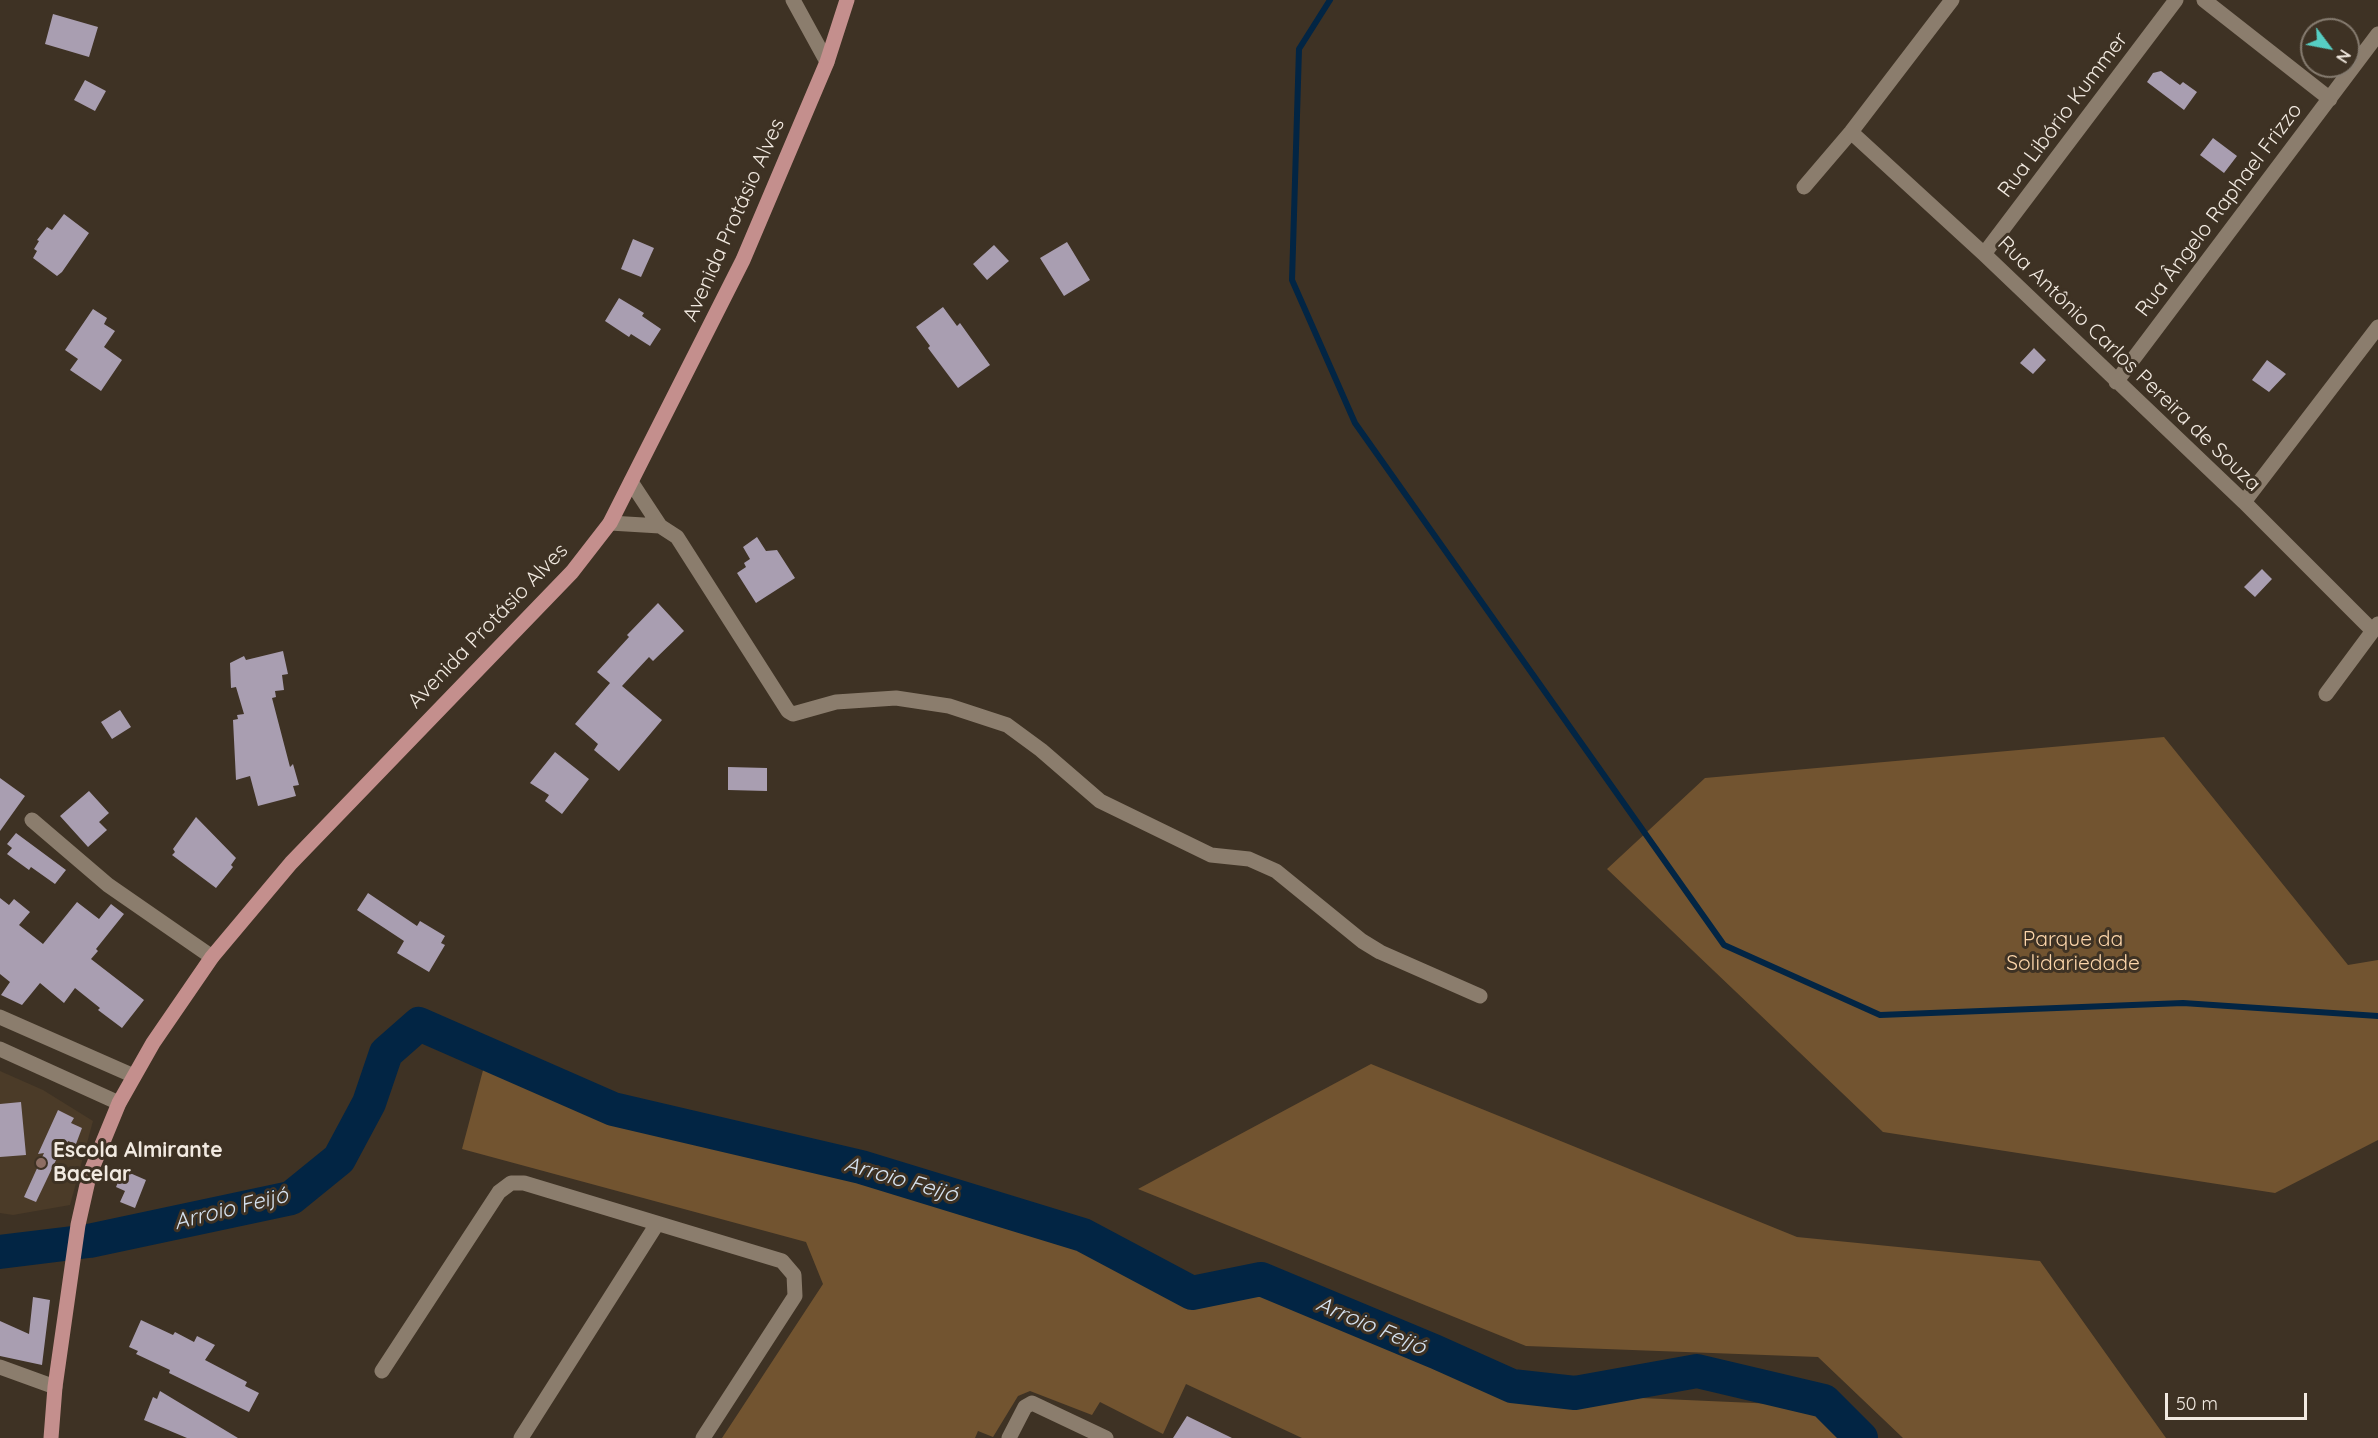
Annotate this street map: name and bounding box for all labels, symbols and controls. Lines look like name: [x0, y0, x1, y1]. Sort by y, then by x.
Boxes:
north arrow: [2300, 18, 2360, 78]
street label: Rua Libório Kummer: [1993, 27, 2133, 203]
text: N: [2332, 46, 2355, 67]
street label: Rua Ângelo Raphael Frizzo: [2130, 98, 2308, 322]
street label: Avenida Protásio Alves: [678, 115, 790, 325]
street label: Rua Antônio Carlos Pereira de Souza: [1992, 231, 2266, 497]
street label: Avenida Protásio Alves: [403, 538, 573, 714]
park label: Parque da Solidariedade: [2006, 927, 2140, 977]
place label: Escola Almirante Bacelar: [53, 1138, 223, 1188]
water label: Arroio Feijó: [841, 1151, 961, 1209]
marker: Escola Almirante Bacelar: [34, 1156, 48, 1170]
water label: Arroio Feijó: [171, 1182, 291, 1236]
water label: Arroio Feijó: [1312, 1291, 1430, 1361]
scale bar: [2168, 1381, 2310, 1419]
text: 50 m: [2176, 1392, 2218, 1415]

